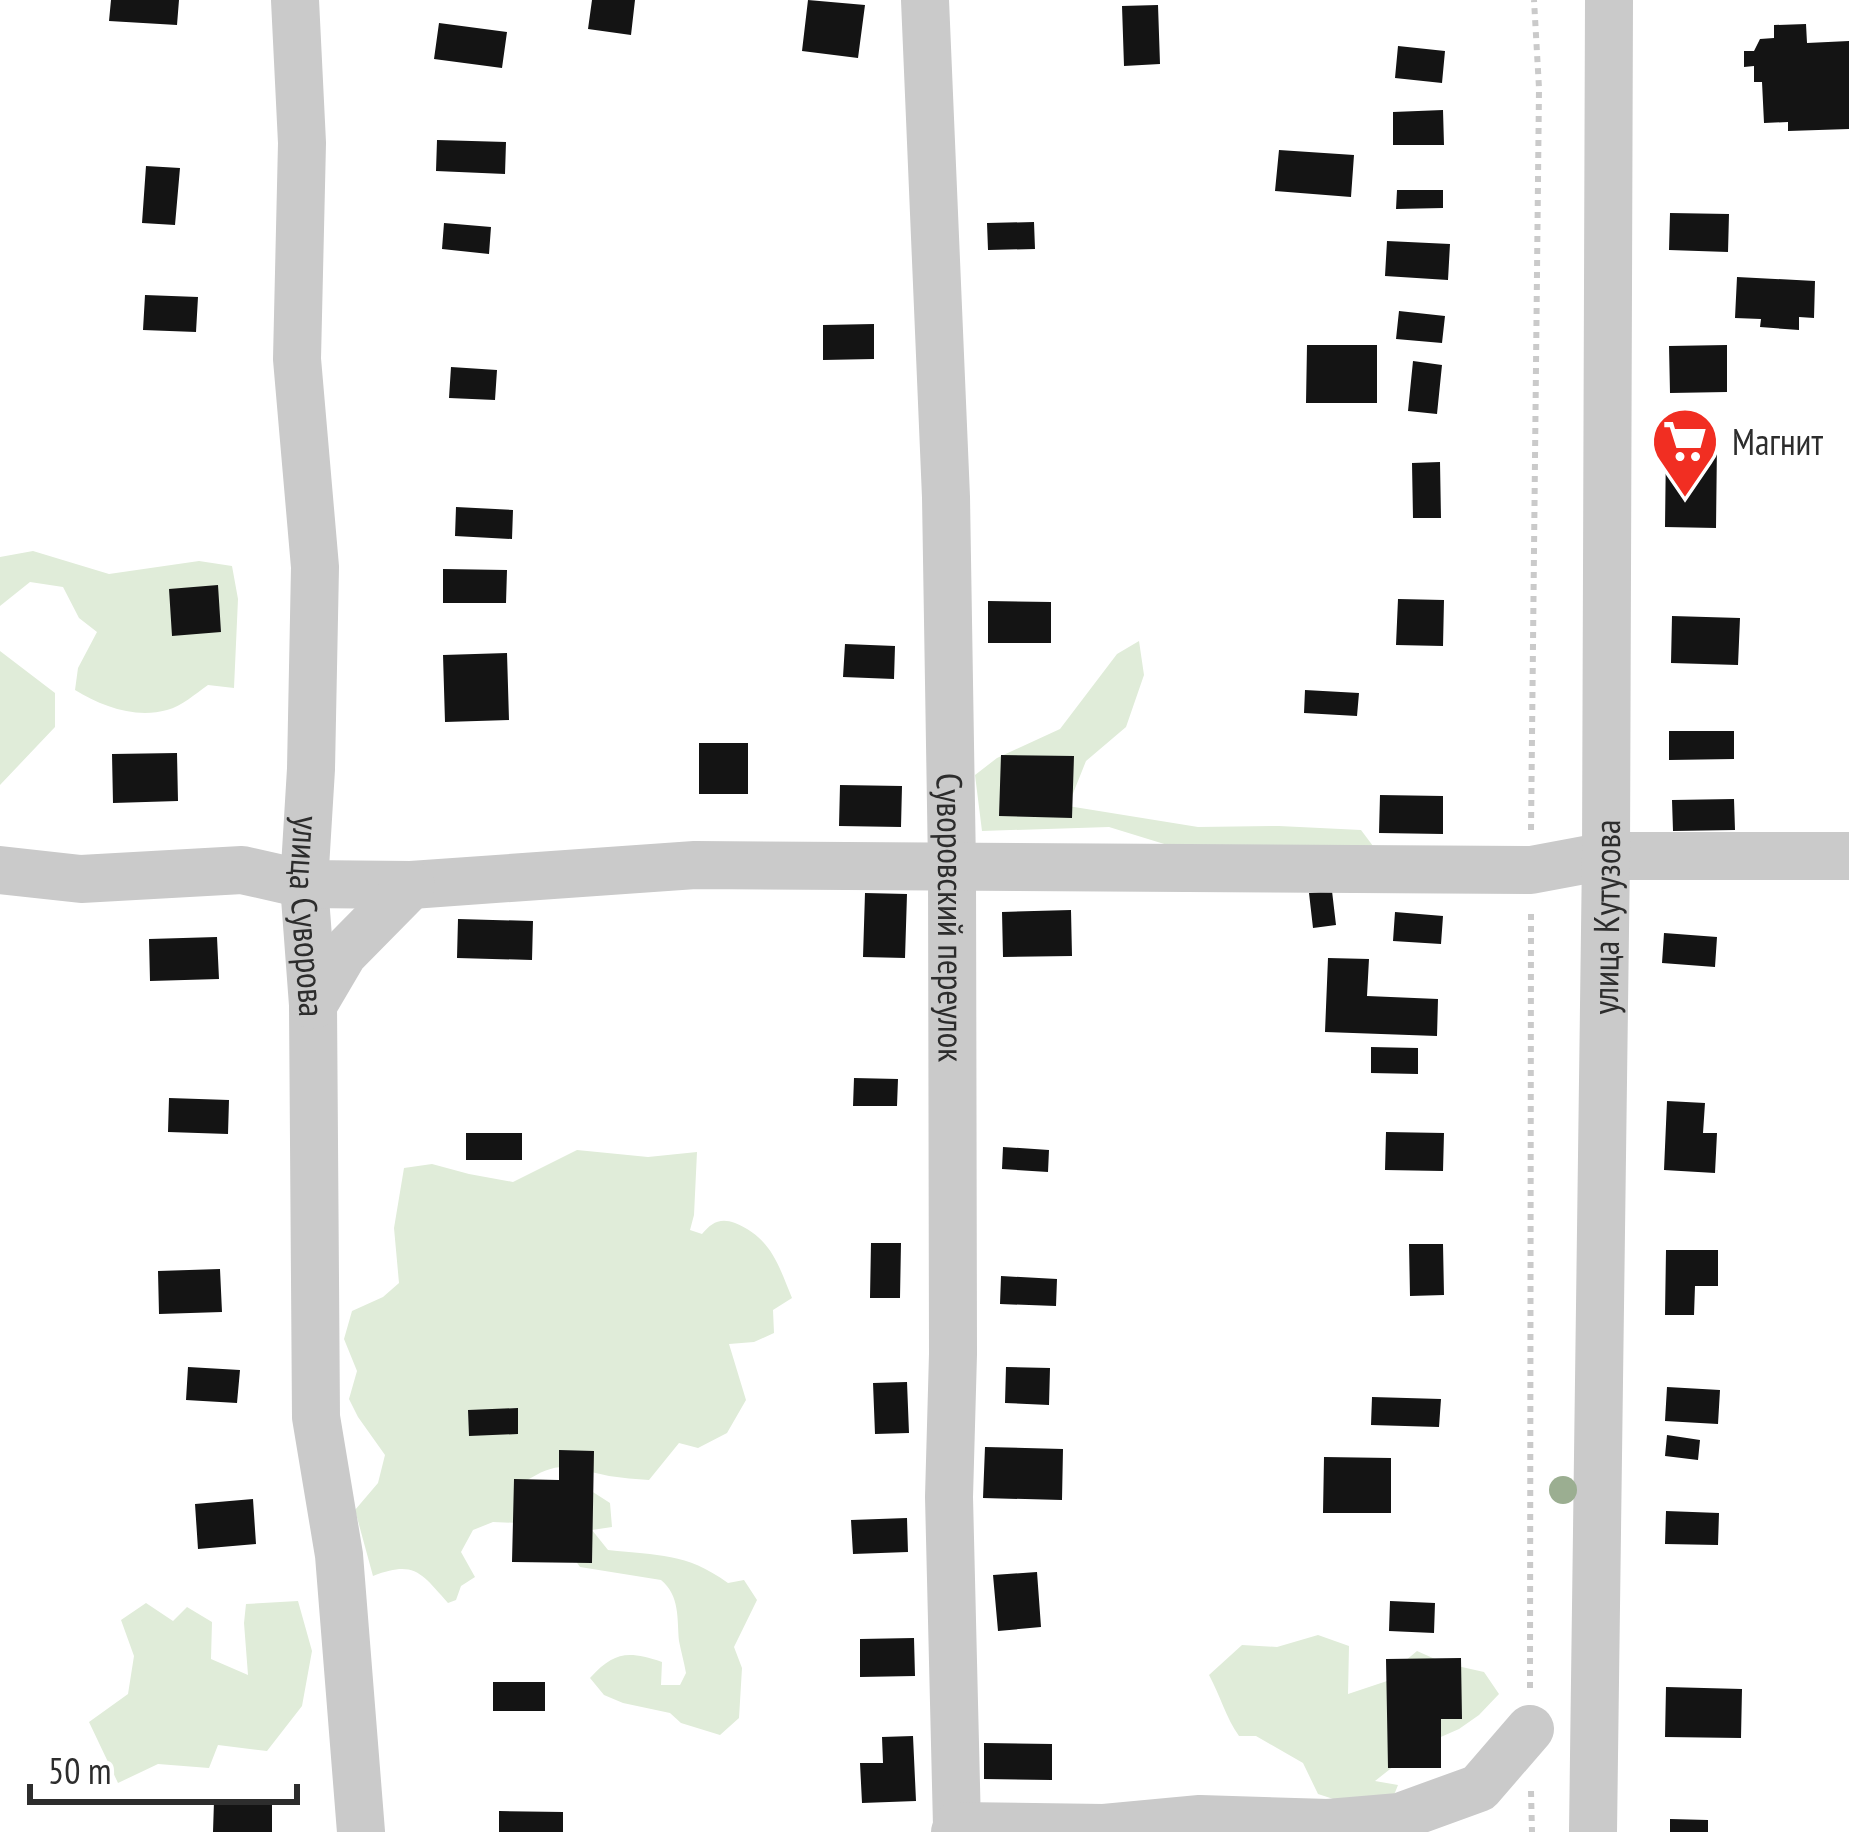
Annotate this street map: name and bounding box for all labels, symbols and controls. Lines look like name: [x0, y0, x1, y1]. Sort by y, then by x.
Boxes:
supermarket icon: Магнит: [1650, 406, 1720, 500]
place label: Магнит: [1732, 418, 1823, 465]
street label: Суворовский переулок: [927, 773, 976, 1062]
street label: улица Суворова: [280, 815, 337, 1017]
street label: улица Кутузова: [1580, 819, 1630, 1015]
scale bar: [30, 1730, 297, 1804]
text: 50 m: [48, 1747, 111, 1794]

